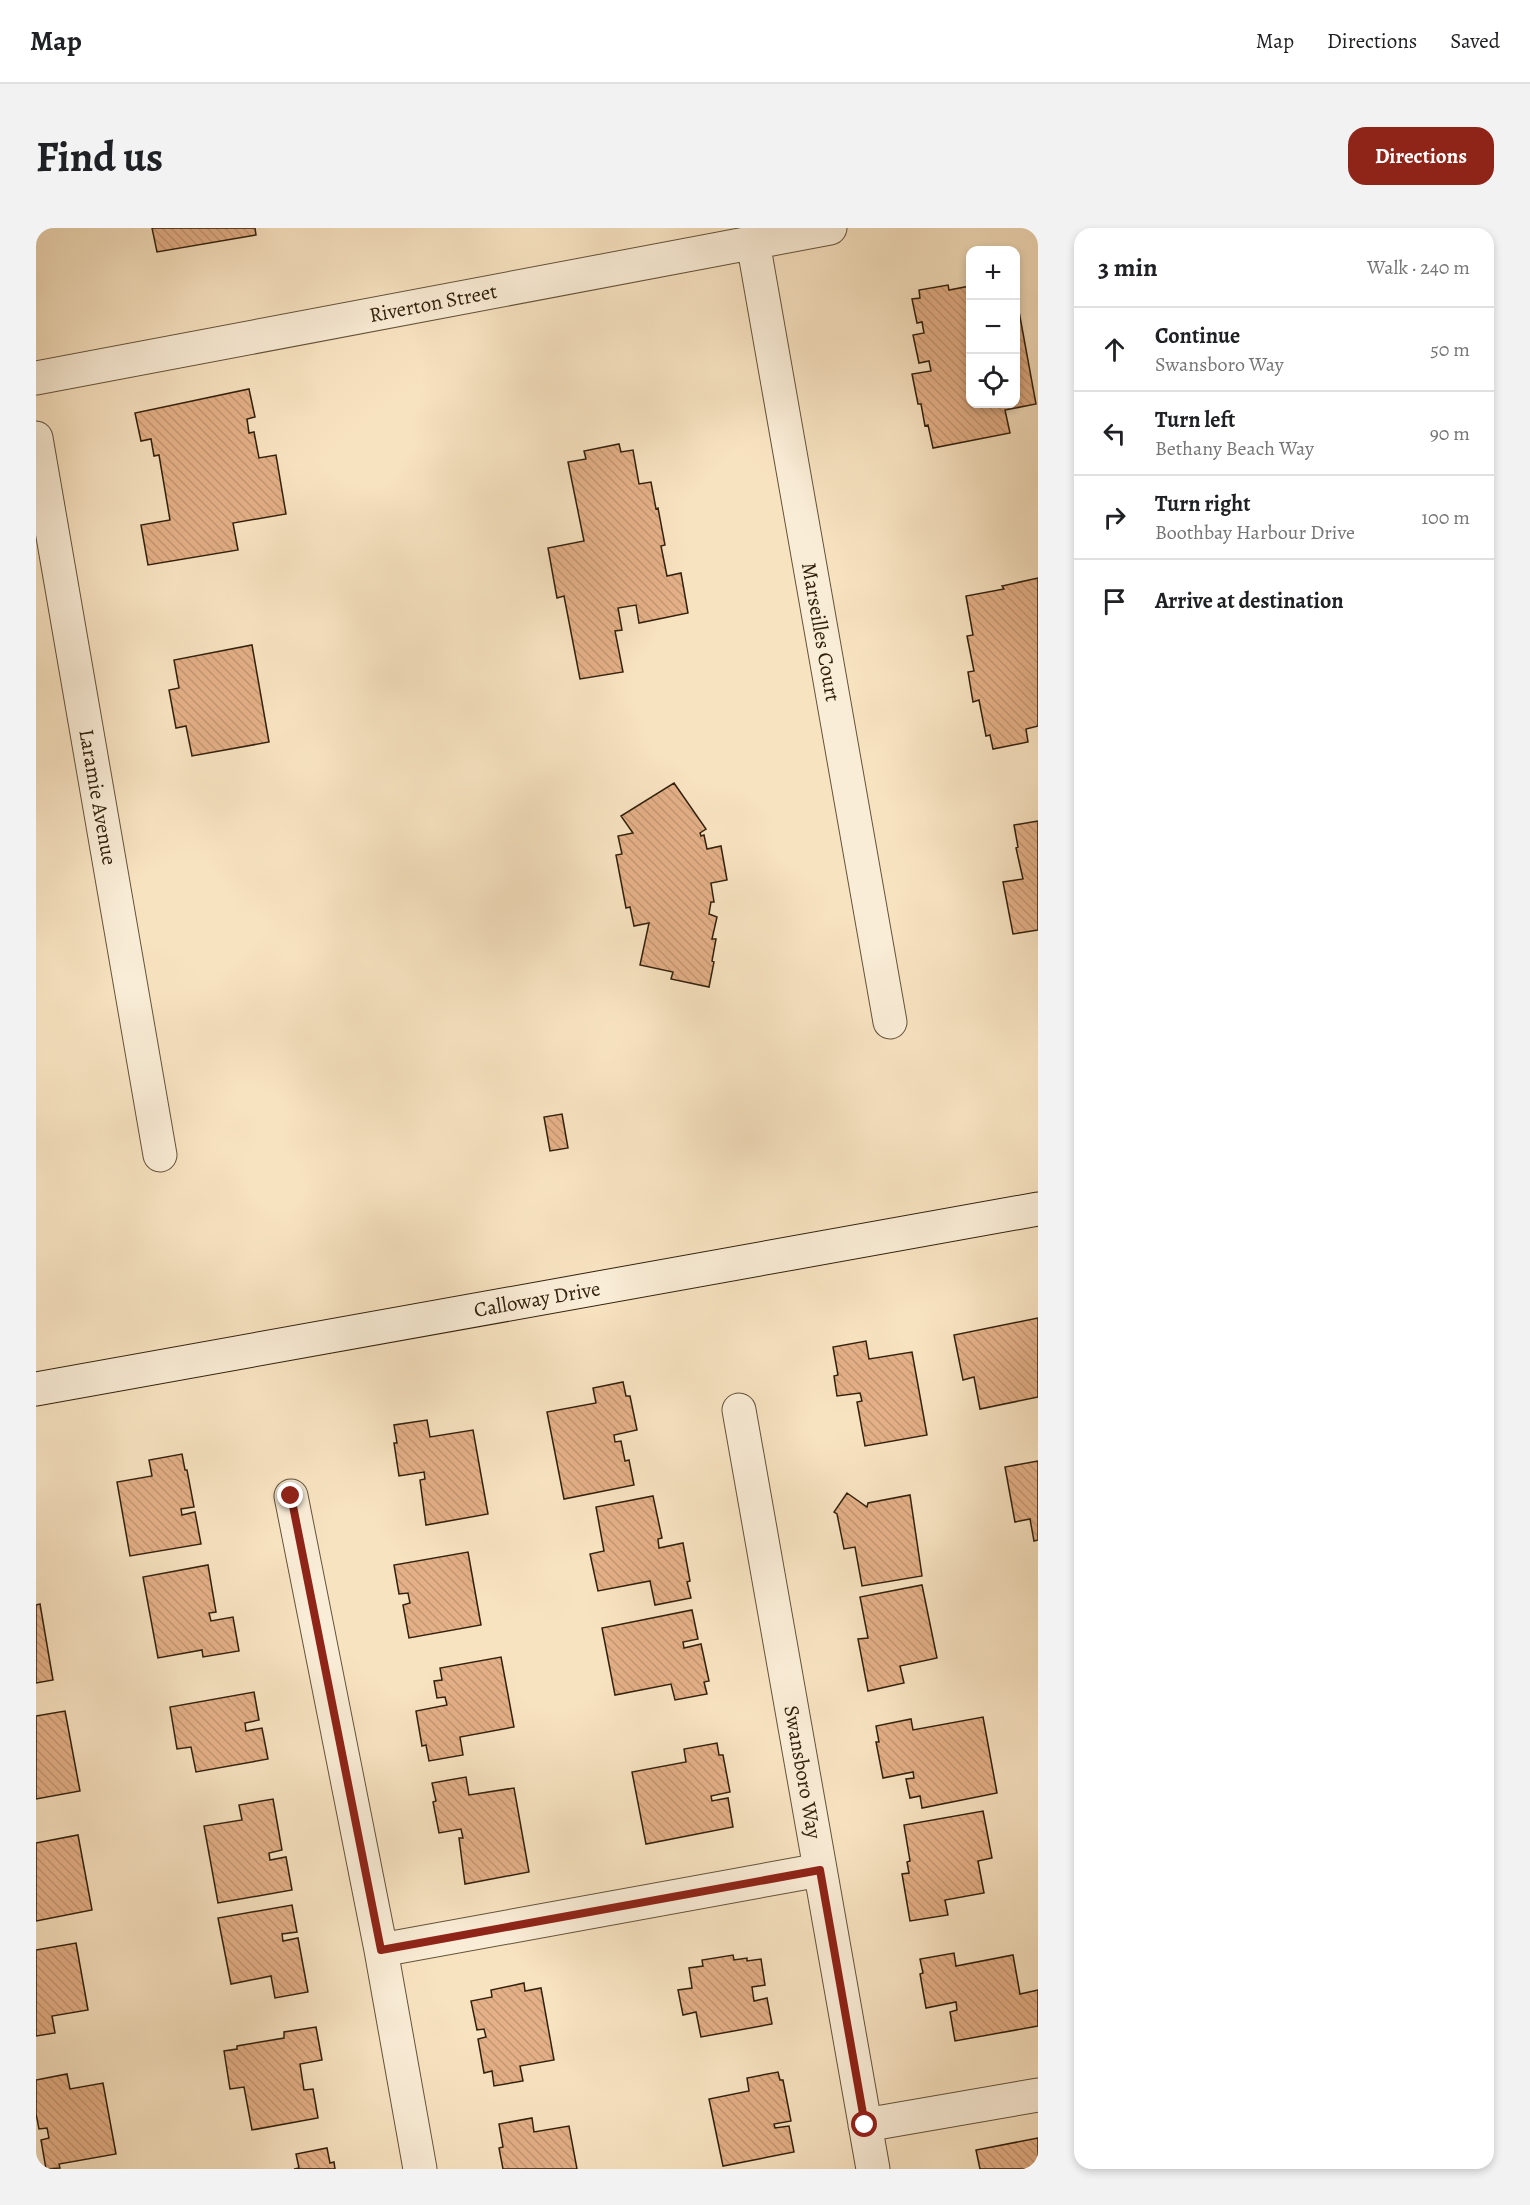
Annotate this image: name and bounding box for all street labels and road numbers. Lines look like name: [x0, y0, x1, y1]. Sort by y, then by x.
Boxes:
street label: Riverton Street: [367, 277, 499, 329]
street label: Marseilles Court: [795, 560, 847, 704]
street label: Laramie Avenue: [72, 727, 124, 867]
street label: Calloway Drive: [472, 1274, 602, 1324]
street label: Swansboro Way: [777, 1703, 829, 1842]

